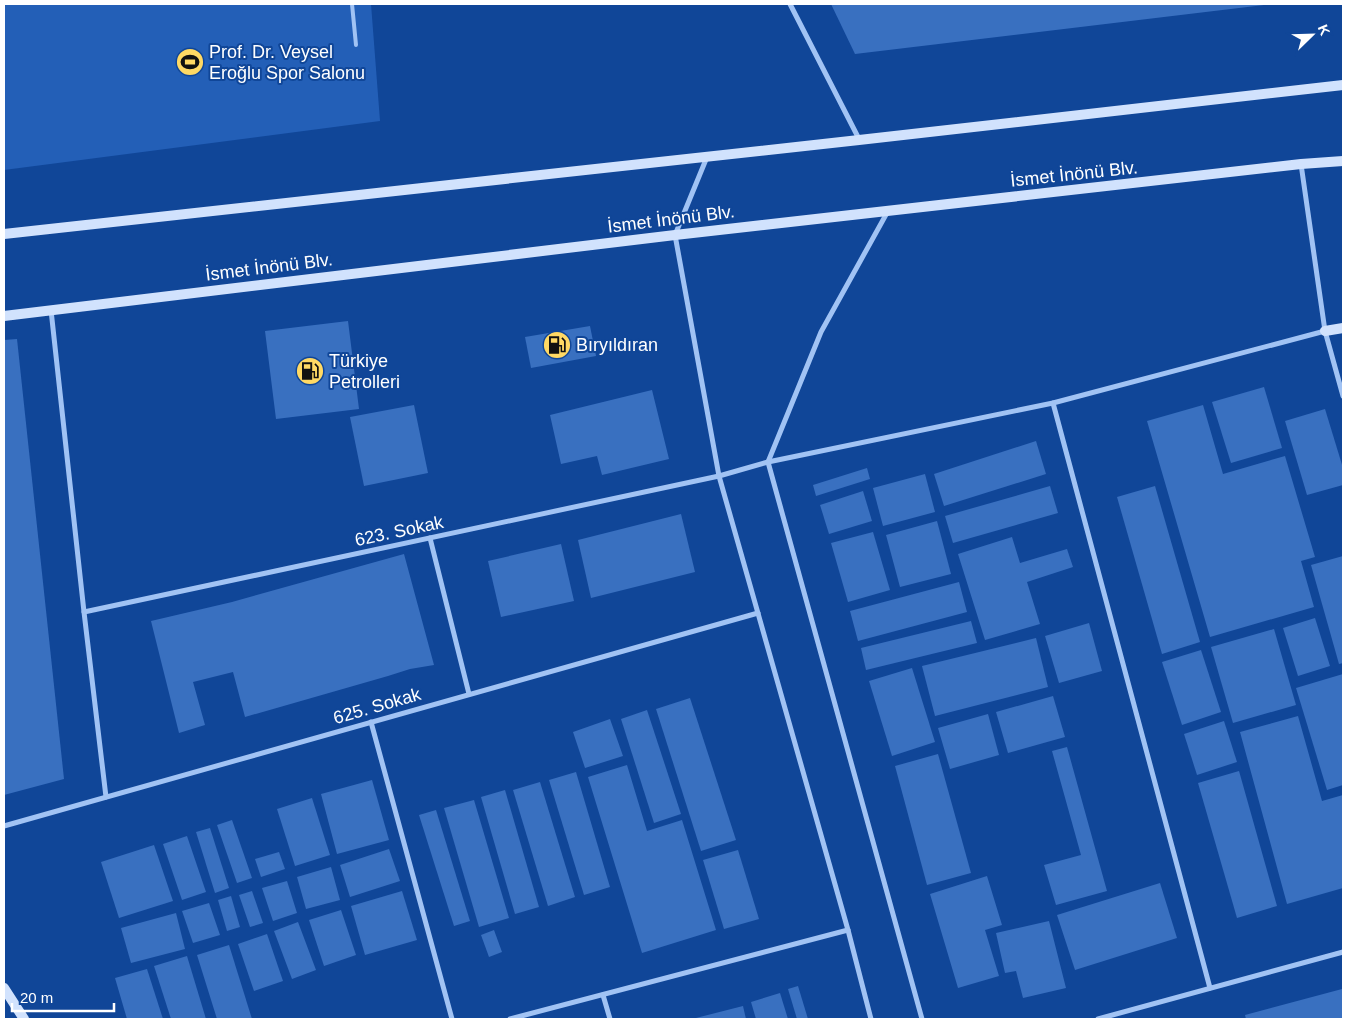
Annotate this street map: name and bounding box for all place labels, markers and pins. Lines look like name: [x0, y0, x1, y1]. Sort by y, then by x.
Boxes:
place label: Prof. Dr. Veysel Eroğlu Spor Salonu: [209, 42, 365, 83]
sports icon: Prof. Dr. Veysel Eroğlu Spor Salonu: [175, 47, 205, 77]
fuel station icon: Bıryıldıran: [542, 330, 572, 360]
place label: Bıryıldıran: [576, 335, 658, 355]
place label: Türkiye Petrolleri: [329, 351, 400, 392]
fuel station icon: Türkiye Petrolleri: [295, 356, 325, 386]

